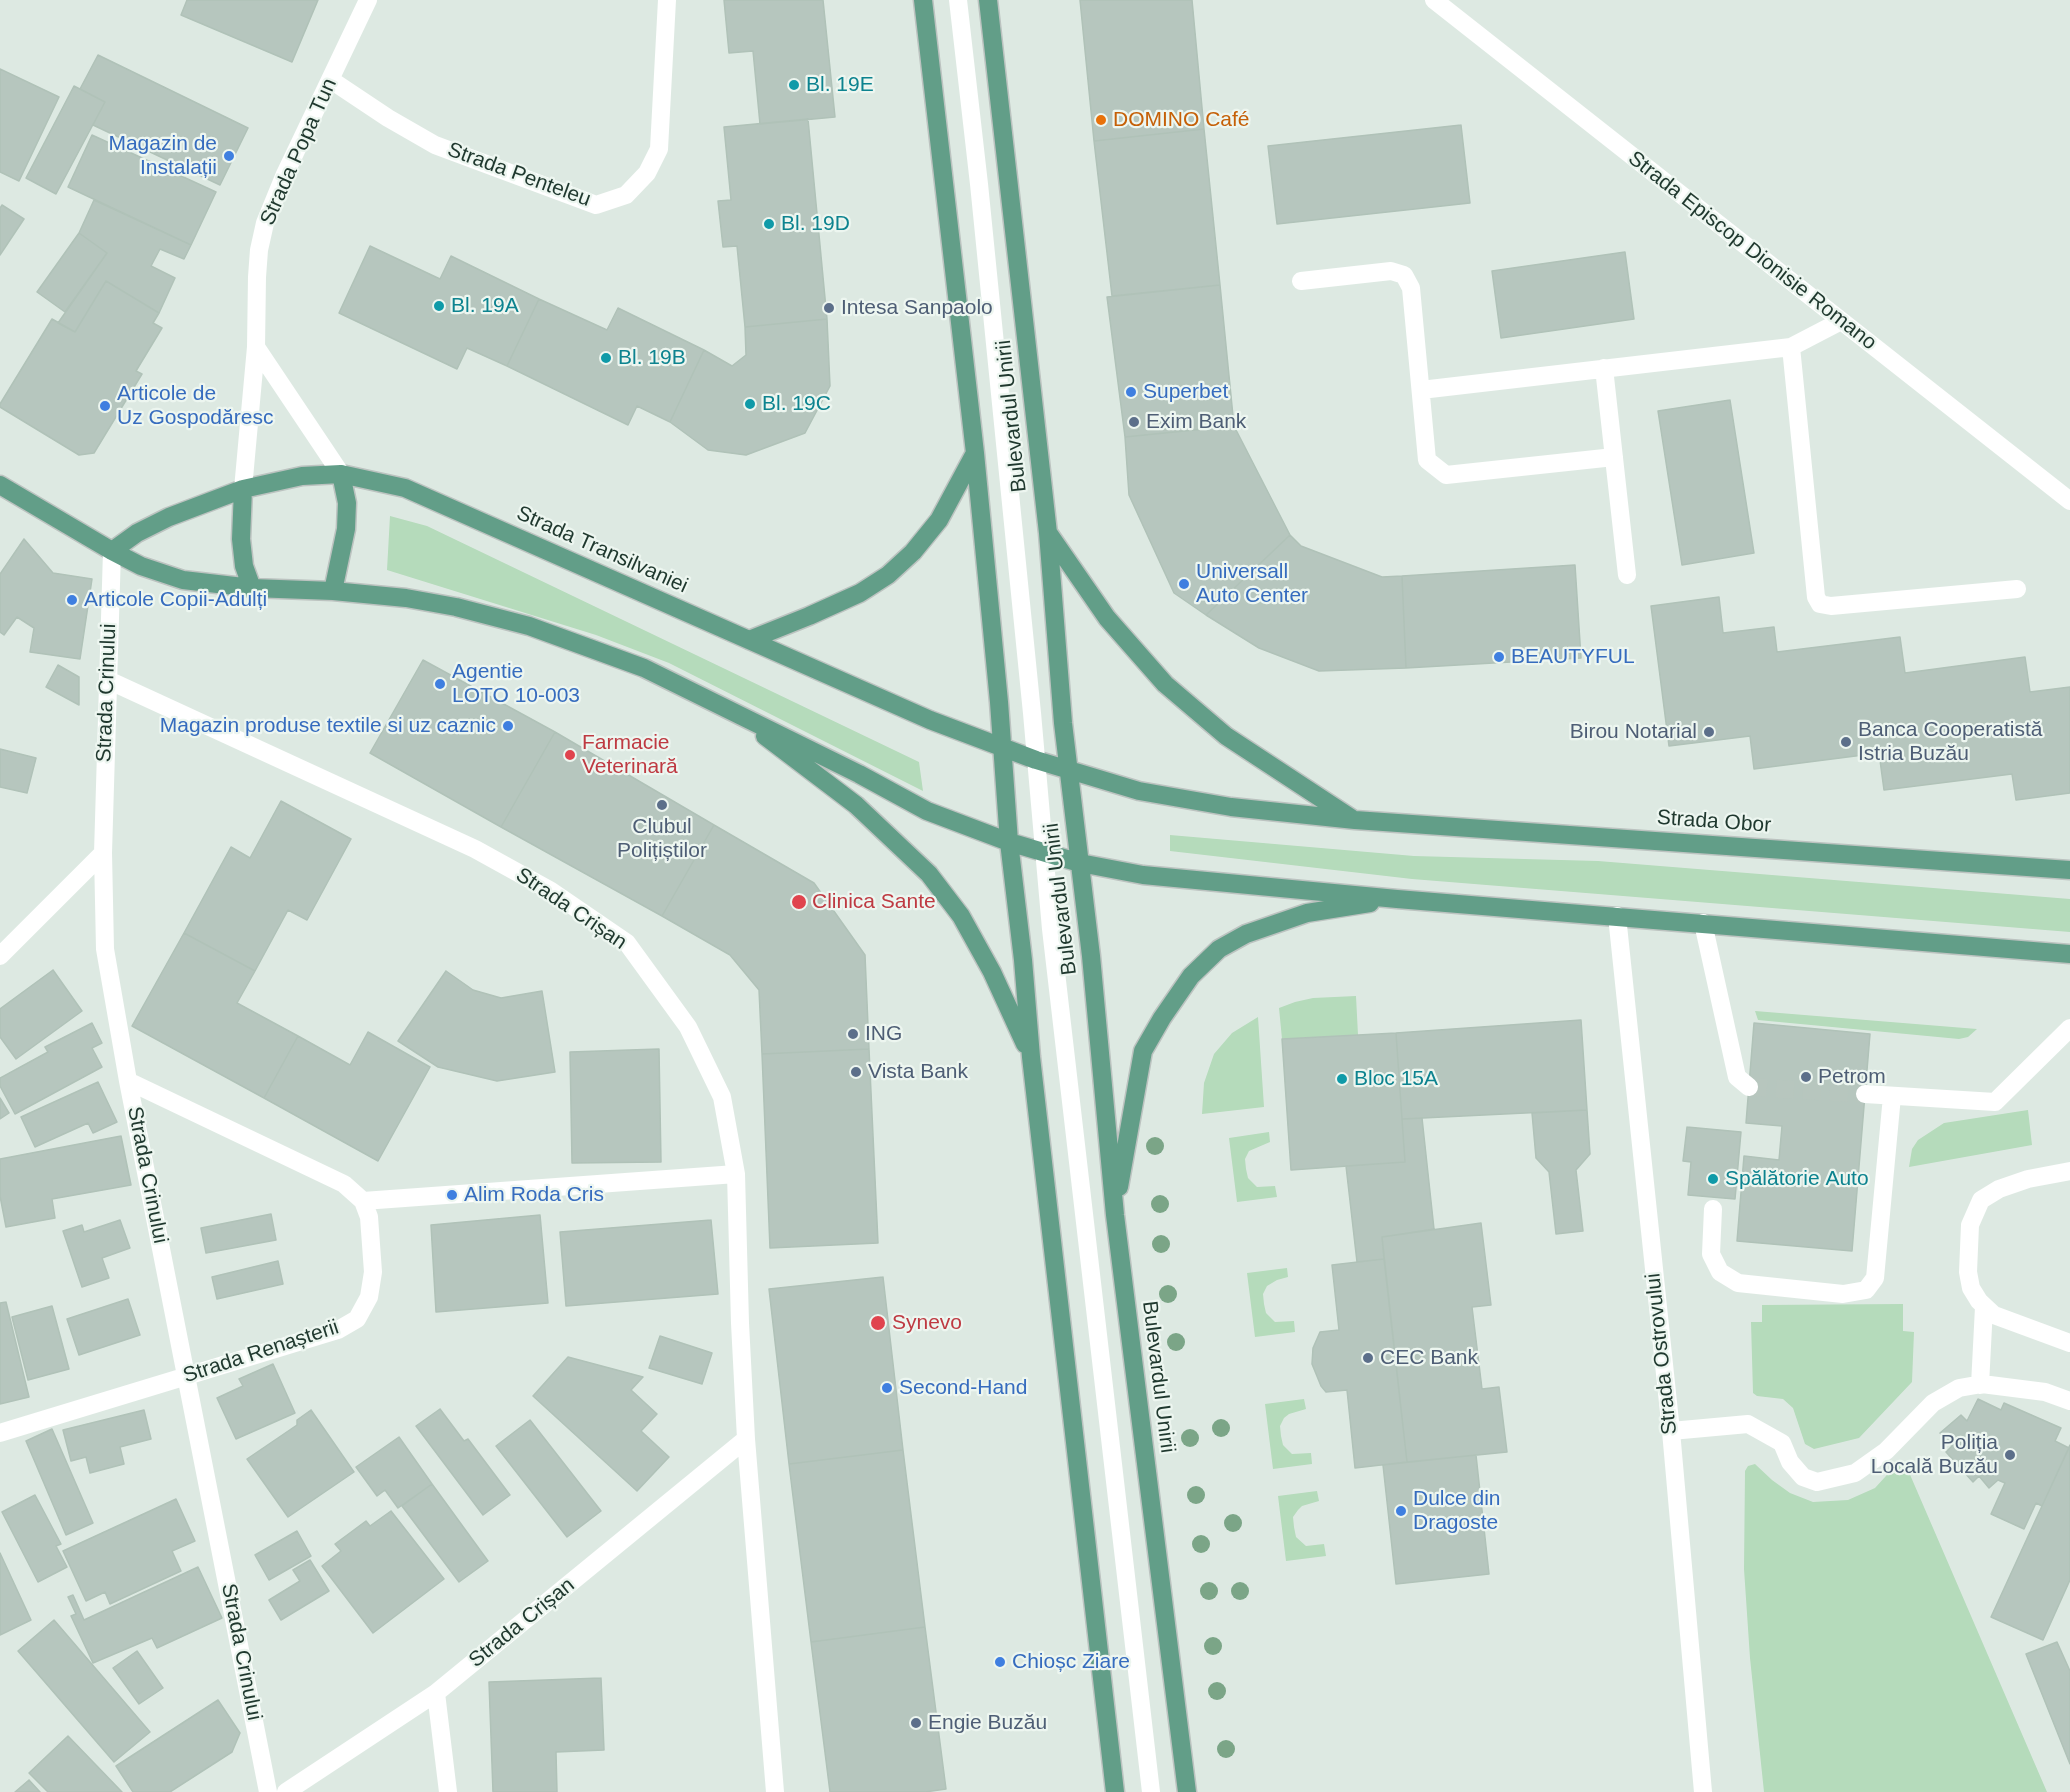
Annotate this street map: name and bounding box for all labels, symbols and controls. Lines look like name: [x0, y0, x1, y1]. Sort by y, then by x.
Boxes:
place label: Bl. 19E: [806, 72, 874, 98]
street label: Strada Popa Tun: [255, 75, 343, 229]
marker: Bl. 19E: [787, 78, 801, 92]
place label: DOMINO Café: [1113, 107, 1250, 133]
marker: DOMINO Café: [1094, 113, 1108, 127]
place label: Magazin de Instalații: [108, 131, 217, 181]
street label: Strada Penteleu: [444, 137, 594, 213]
street label: Strada Episcop Dionisie Romano: [1623, 146, 1881, 356]
marker: Magazin de Instalații: [222, 149, 236, 163]
place label: Bl. 19D: [781, 211, 850, 237]
marker: Bl. 19D: [762, 217, 776, 231]
place label: Bl. 19A: [451, 293, 519, 319]
place label: Intesa Sanpaolo: [841, 295, 993, 321]
marker: Bl. 19A: [432, 299, 446, 313]
marker: Intesa Sanpaolo: [822, 301, 836, 315]
street label: Bulevardul Unirii: [991, 339, 1033, 493]
place label: Bl. 19B: [618, 345, 686, 371]
marker: Bl. 19B: [599, 351, 613, 365]
place label: Superbet: [1143, 379, 1228, 405]
place label: Articole de Uz Gospodăresc: [117, 381, 273, 431]
marker: Superbet: [1124, 385, 1138, 399]
place label: Bl. 19C: [762, 391, 831, 417]
marker: Bl. 19C: [743, 397, 757, 411]
marker: Articole de Uz Gospodăresc: [98, 399, 112, 413]
place label: Exim Bank: [1146, 409, 1246, 435]
marker: Exim Bank: [1127, 415, 1141, 429]
street label: Strada Transilvaniei: [512, 501, 692, 599]
place label: Universall Auto Center: [1196, 559, 1308, 609]
marker: Universall Auto Center: [1177, 577, 1191, 591]
place label: Articole Copii-Adulți: [84, 587, 267, 613]
marker: Articole Copii-Adulți: [65, 593, 79, 607]
street label: Strada Crinului: [92, 623, 122, 763]
place label: BEAUTYFUL: [1511, 644, 1635, 670]
marker: BEAUTYFUL: [1492, 650, 1506, 664]
place label: Agentie LOTO 10-003: [452, 659, 580, 709]
marker: Agentie LOTO 10-003: [433, 677, 447, 691]
place label: Magazin produse textile si uz caznic: [160, 713, 496, 739]
place label: Banca Cooperatistă Istria Buzău: [1858, 717, 2042, 767]
marker: Magazin produse textile si uz caznic: [501, 719, 515, 733]
place label: Birou Notarial: [1570, 719, 1697, 745]
marker: Birou Notarial: [1702, 725, 1716, 739]
place label: Farmacie Veterinară: [582, 730, 678, 780]
marker: Banca Cooperatistă Istria Buzău: [1839, 735, 1853, 749]
marker: Farmacie Veterinară: [563, 748, 577, 762]
marker: Clubul Polițiștilor: [655, 798, 669, 812]
street label: Strada Obor: [1656, 805, 1772, 839]
place label: Clubul Polițiștilor: [617, 814, 707, 864]
street label: Bulevardul Unirii: [1039, 822, 1083, 976]
street label: Strada Crișan: [511, 863, 631, 955]
place label: Clinica Sante: [812, 889, 936, 915]
marker: Clinica Sante: [790, 893, 808, 911]
place label: ING: [865, 1021, 902, 1047]
marker: ING: [846, 1027, 860, 1041]
place label: Vista Bank: [868, 1059, 968, 1085]
place label: Petrom: [1818, 1064, 1886, 1090]
marker: Vista Bank: [849, 1065, 863, 1079]
place label: Bloc 15A: [1354, 1066, 1438, 1092]
marker: Petrom: [1799, 1070, 1813, 1084]
marker: Bloc 15A: [1335, 1072, 1349, 1086]
street label: Strada Crinului: [121, 1104, 173, 1246]
place label: Spălătorie Auto: [1725, 1166, 1869, 1192]
marker: Spălătorie Auto: [1706, 1172, 1720, 1186]
place label: Alim Roda Cris: [464, 1182, 604, 1208]
marker: Alim Roda Cris: [445, 1188, 459, 1202]
street label: Strada Ostrovului: [1641, 1272, 1683, 1436]
street label: Bulevardul Unirii: [1136, 1300, 1180, 1454]
place label: Synevo: [892, 1310, 962, 1336]
marker: Synevo: [869, 1314, 887, 1332]
street label: Strada Renașterii: [180, 1315, 342, 1389]
place label: CEC Bank: [1380, 1345, 1478, 1371]
marker: CEC Bank: [1361, 1351, 1375, 1365]
place label: Second-Hand: [899, 1375, 1027, 1401]
marker: Second-Hand: [880, 1381, 894, 1395]
place label: Poliția Locală Buzău: [1871, 1430, 1998, 1480]
marker: Poliția Locală Buzău: [2003, 1448, 2017, 1462]
place label: Dulce din Dragoste: [1413, 1486, 1501, 1536]
marker: Dulce din Dragoste: [1394, 1504, 1408, 1518]
street label: Strada Crișan: [464, 1573, 580, 1673]
street label: Strada Crinului: [215, 1581, 267, 1723]
place label: Chioșc Ziare: [1012, 1649, 1130, 1675]
marker: Chioșc Ziare: [993, 1655, 1007, 1669]
place label: Engie Buzău: [928, 1710, 1047, 1736]
marker: Engie Buzău: [909, 1716, 923, 1730]

